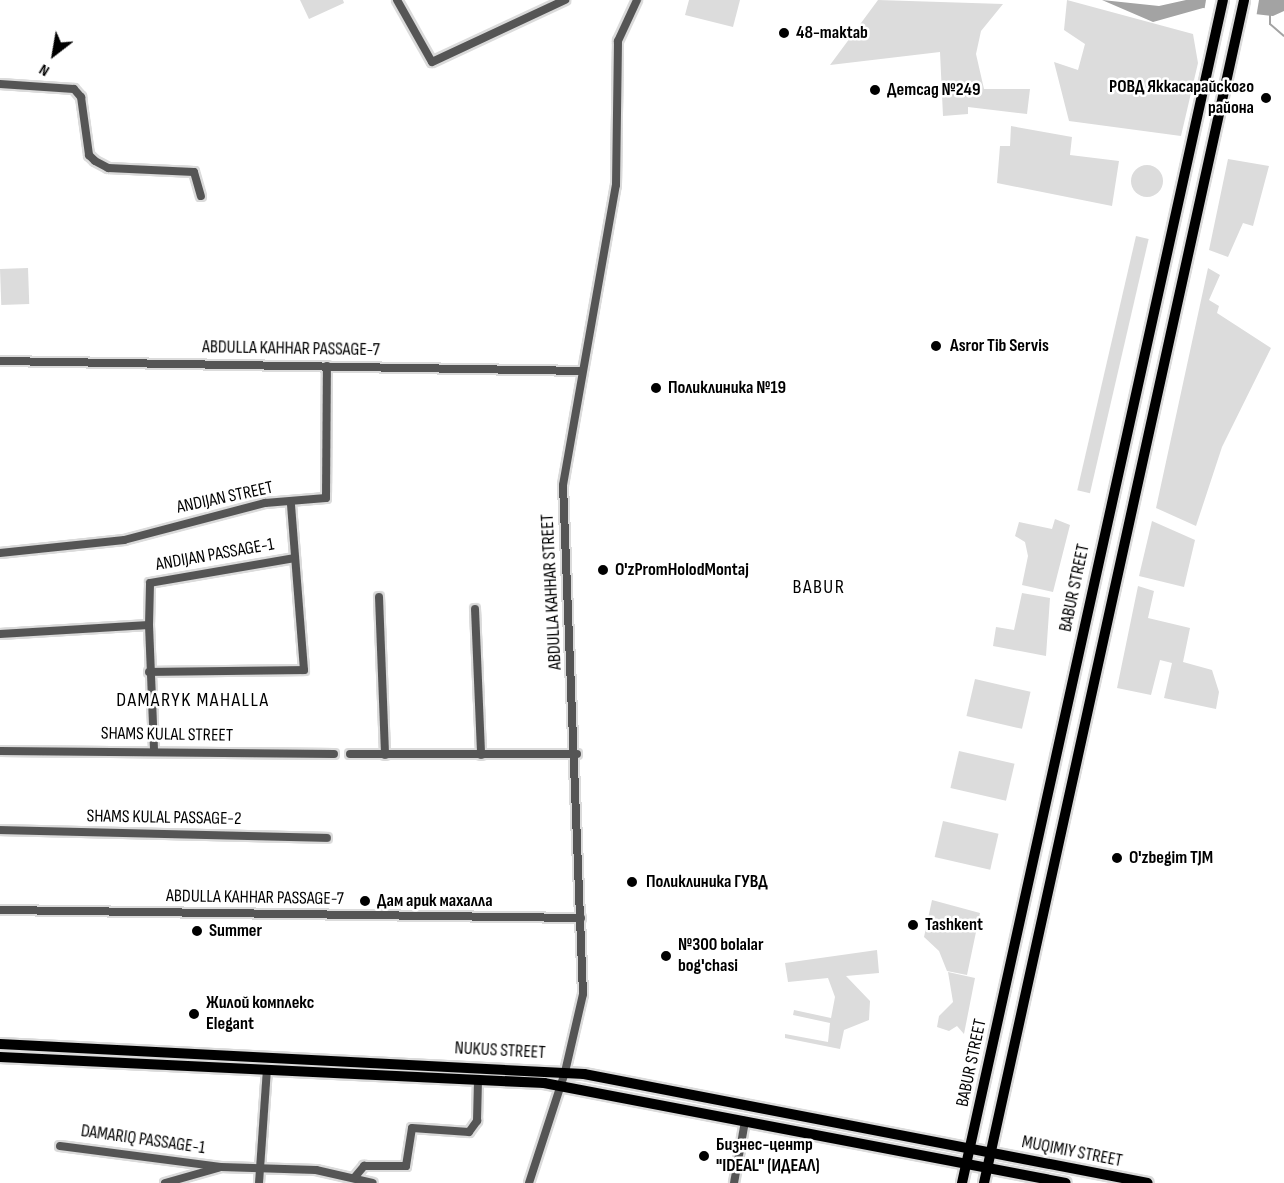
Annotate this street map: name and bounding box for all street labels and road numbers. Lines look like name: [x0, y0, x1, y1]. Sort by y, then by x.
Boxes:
street label: ABDULLA KAHHAR PASSAGE-7: [202, 337, 380, 361]
street label: ANDIJAN STREET: [175, 477, 275, 519]
street label: ABDULLA KAHHAR STREET: [537, 514, 567, 670]
street label: ANDIJAN PASSAGE-1: [154, 534, 276, 576]
street label: BABUR STREET: [1055, 542, 1095, 634]
street label: SHAMS KULAL STREET: [101, 723, 233, 747]
street label: SHAMS KULAL PASSAGE-2: [86, 806, 242, 830]
street label: ABDULLA KAHHAR PASSAGE-7: [166, 886, 344, 910]
street label: BABUR STREET: [952, 1017, 992, 1109]
street label: NUKUS STREET: [454, 1038, 546, 1064]
street label: DAMARIQ PASSAGE-1: [79, 1121, 207, 1159]
street label: MUQIMIY STREET: [1020, 1132, 1124, 1172]

